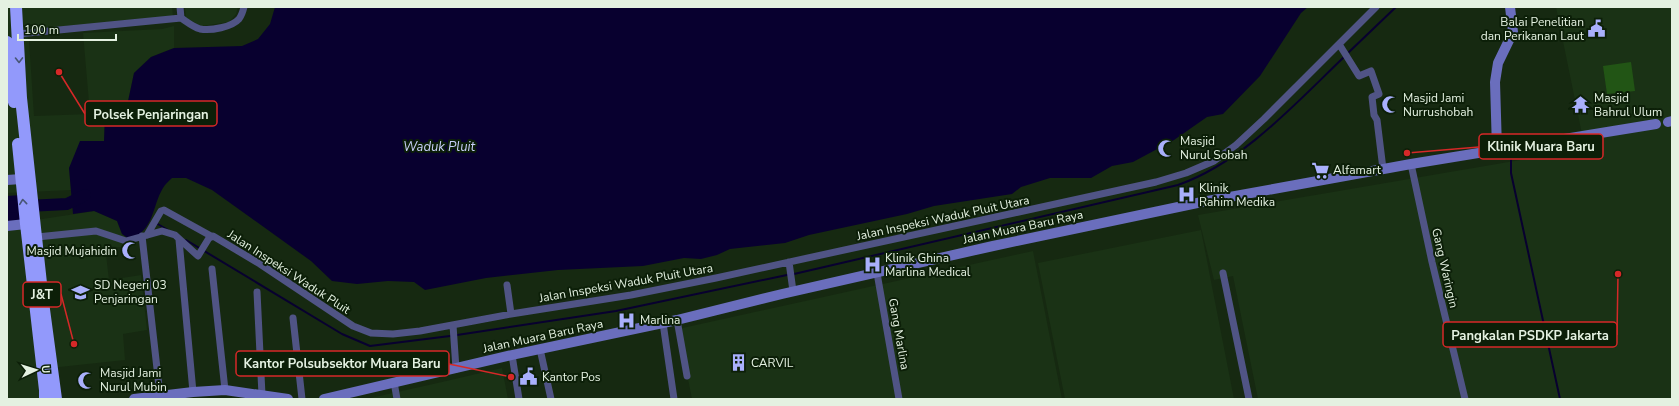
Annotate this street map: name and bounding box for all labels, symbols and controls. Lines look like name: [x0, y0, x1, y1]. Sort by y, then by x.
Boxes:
place label: Balai Penelitian dan Perikanan Laut: [1481, 14, 1585, 44]
scale bar: [18, 16, 116, 42]
public building icon: Balai Penelitian dan Perikanan Laut: [1587, 19, 1607, 39]
text: 100 m: [24, 22, 59, 38]
one-way arrow: [15, 57, 23, 63]
place label: Masjid Jami Nurrushobah: [1403, 90, 1473, 120]
place label: Masjid Bahrul Ulum: [1594, 90, 1662, 120]
mosque icon: Masjid Jami Nurrushobah: [1380, 95, 1400, 115]
temple icon: Masjid Bahrul Ulum: [1571, 95, 1591, 115]
callout: Polsek Penjaringan: [85, 101, 217, 126]
text: Polsek Penjaringan: [93, 106, 209, 124]
place label: Masjid Nurul Sobah: [1180, 133, 1248, 163]
callout: Klinik Muara Baru: [1479, 134, 1603, 159]
water label: Waduk Pluit: [403, 138, 476, 156]
mosque icon: Masjid Nurul Sobah: [1157, 138, 1177, 158]
text: Klinik Muara Baru: [1487, 138, 1595, 156]
supermarket icon: Alfamart: [1310, 160, 1330, 180]
place label: Alfamart: [1333, 162, 1382, 178]
place label: Klinik Rahim Medika: [1199, 180, 1275, 210]
hospital icon: Klinik Rahim Medika: [1176, 185, 1196, 205]
street label: Jalan Inspeksi Waduk Pluit Utara: [854, 192, 1031, 244]
one-way arrow: [19, 199, 28, 205]
street label: Jalan Muara Baru Raya: [960, 206, 1085, 248]
street label: Jalan Inspeksi Waduk Pluit: [224, 226, 354, 318]
street label: Gang Waringin: [1428, 227, 1462, 309]
mosque icon: Masjid Mujahidin: [120, 241, 140, 261]
place label: Masjid Mujahidin: [27, 243, 117, 259]
place label: Klinik Ghina Marlina Medical: [885, 250, 971, 280]
hospital icon: Klinik Ghina Marlina Medical: [862, 255, 882, 275]
street label: Jalan Inspeksi Waduk Pluit Utara: [537, 260, 714, 306]
place label: SD Negeri 03 Penjaringan: [94, 277, 167, 307]
callout: J&T: [23, 282, 61, 307]
school or university icon: SD Negeri 03 Penjaringan: [71, 282, 91, 302]
text: J&T: [30, 286, 54, 304]
street label: Gang Marlina: [885, 297, 913, 371]
hospital icon: Marlina: [617, 310, 637, 330]
place label: Marlina: [640, 312, 680, 328]
street label: Jalan Muara Baru Raya: [480, 315, 605, 357]
callout: Pangkalan PSDKP Jakarta: [1443, 322, 1617, 347]
text: Pangkalan PSDKP Jakarta: [1451, 327, 1609, 345]
north arrow: [16, 350, 56, 390]
callout: Kantor Polsubsektor Muara Baru: [236, 351, 449, 376]
building icon: CARVIL: [728, 353, 748, 373]
text: Kantor Polsubsektor Muara Baru: [243, 355, 441, 373]
place label: CARVIL: [751, 355, 794, 371]
text: U: [38, 365, 53, 374]
place label: Masjid Jami Nurul Mubin: [100, 365, 167, 395]
public building icon: Kantor Pos: [519, 367, 539, 387]
place label: Kantor Pos: [542, 369, 601, 385]
mosque icon: Masjid Jami Nurul Mubin: [77, 370, 97, 390]

